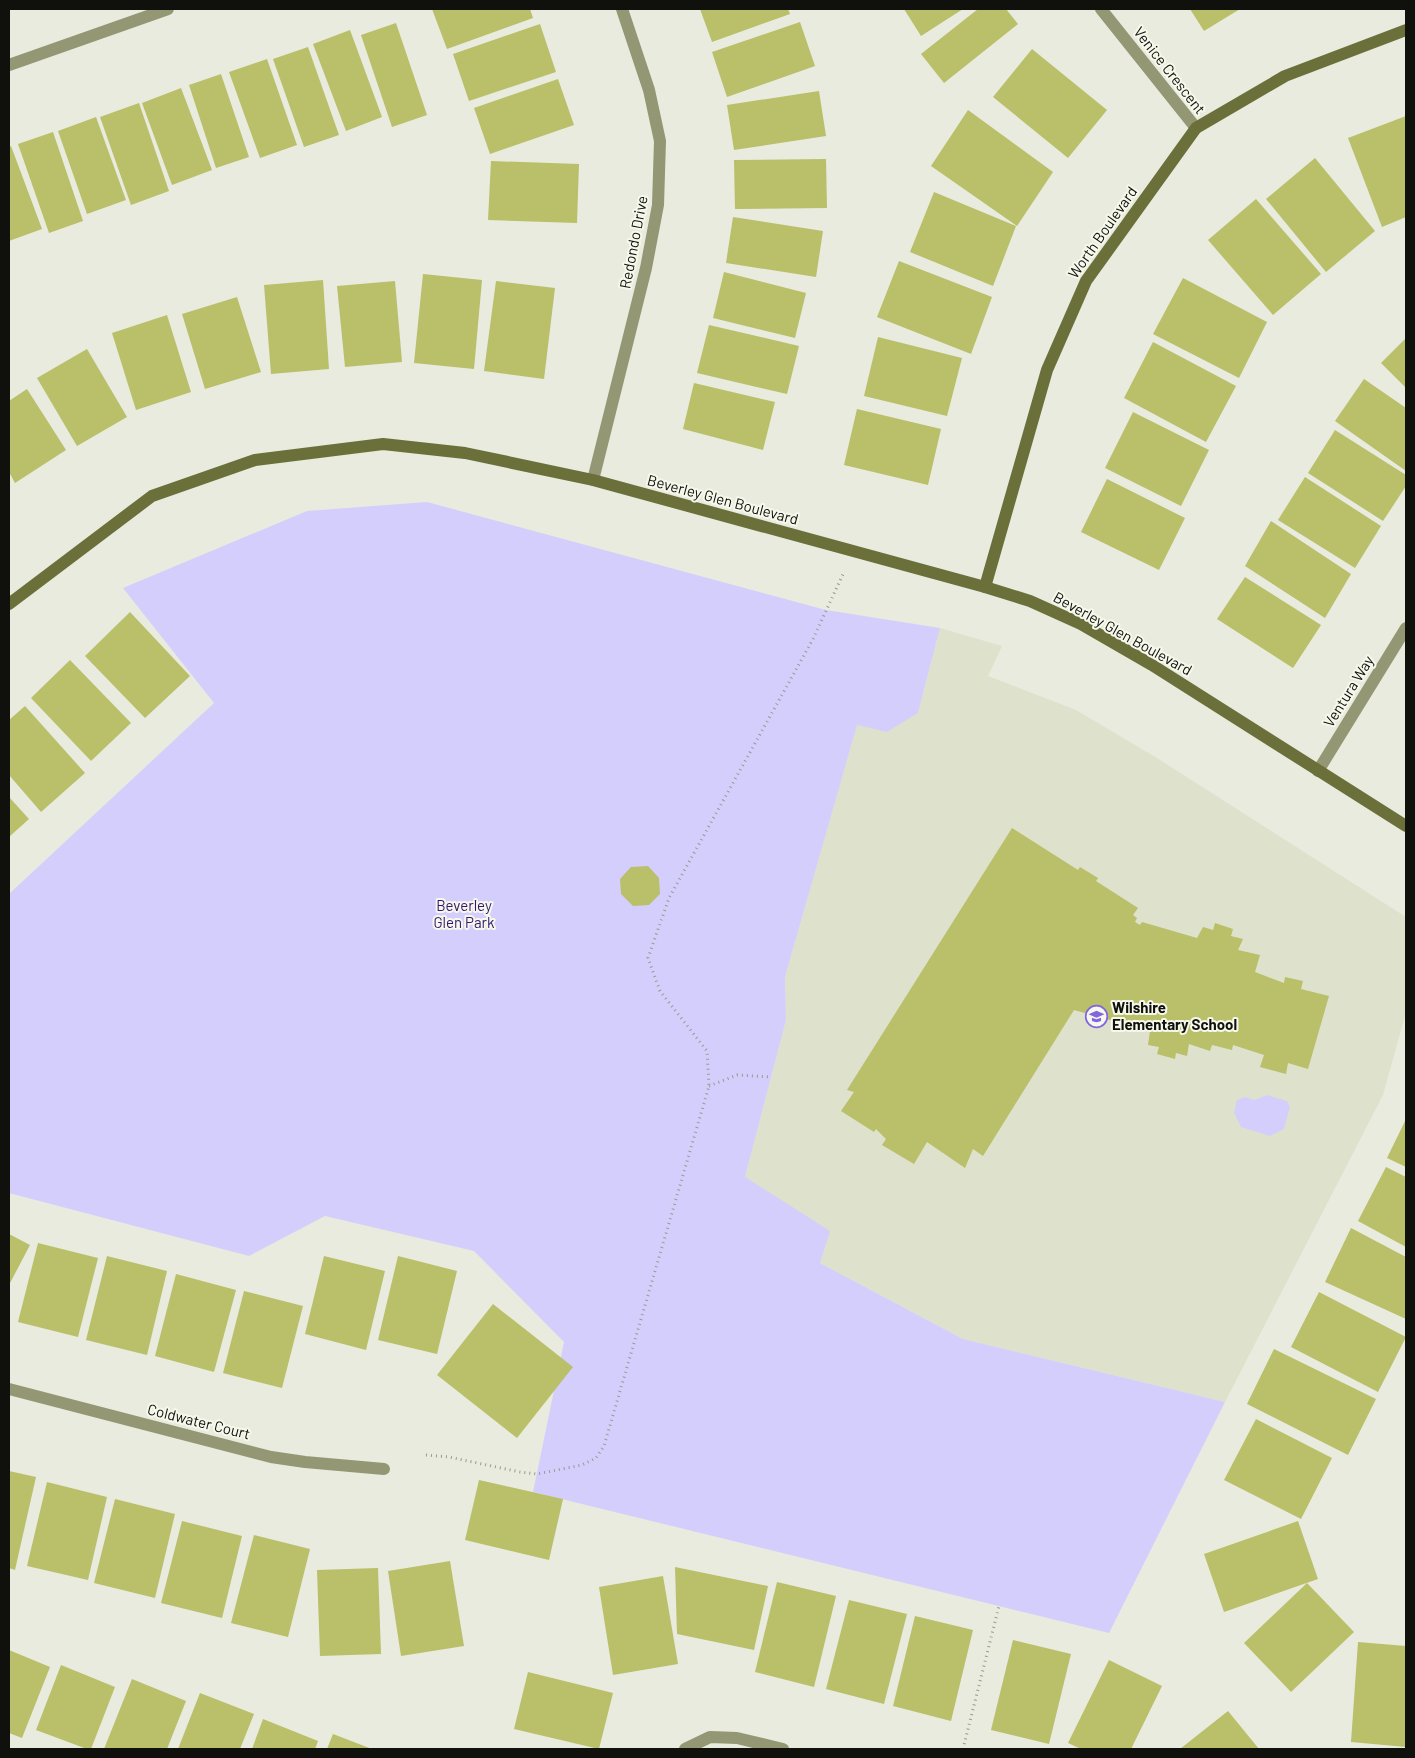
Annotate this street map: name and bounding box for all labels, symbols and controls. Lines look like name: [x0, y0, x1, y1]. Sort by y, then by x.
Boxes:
street label: Venice Crescent: [1130, 23, 1210, 117]
street label: Worth Boulevard: [1064, 183, 1140, 281]
street label: Redondo Drive: [615, 194, 651, 290]
street label: Beverley Glen Boulevard: [646, 470, 800, 528]
street label: Beverley Glen Boulevard: [1051, 587, 1195, 679]
street label: Ventura Way: [1319, 652, 1377, 730]
park label: Beverley Glen Park: [433, 896, 495, 931]
place label: Wilshire Elementary School: [1112, 998, 1237, 1033]
school or university icon: Wilshire Elementary School: [1084, 1004, 1108, 1028]
street label: Coldwater Court: [146, 1400, 252, 1442]

